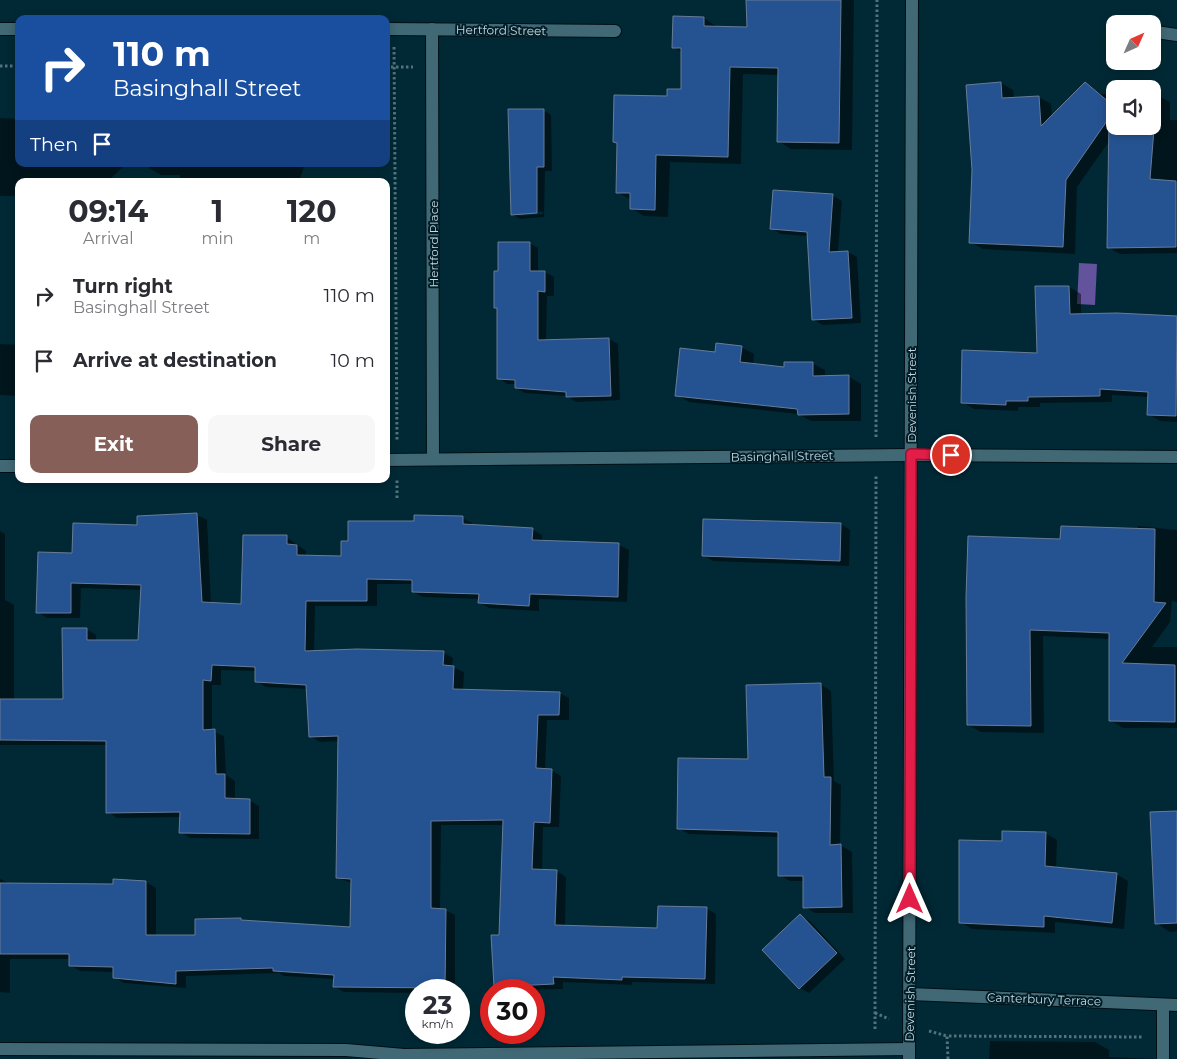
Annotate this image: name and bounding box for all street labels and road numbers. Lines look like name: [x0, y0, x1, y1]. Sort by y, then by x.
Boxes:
street label: Hertford Street: [456, 22, 547, 38]
street label: Hertford Place: [426, 200, 441, 288]
street label: Devenish Street: [904, 347, 919, 443]
street label: Basinghall Street: [731, 448, 834, 464]
street label: Devenish Street: [902, 946, 918, 1042]
street label: Canterbury Terrace: [987, 990, 1101, 1008]

